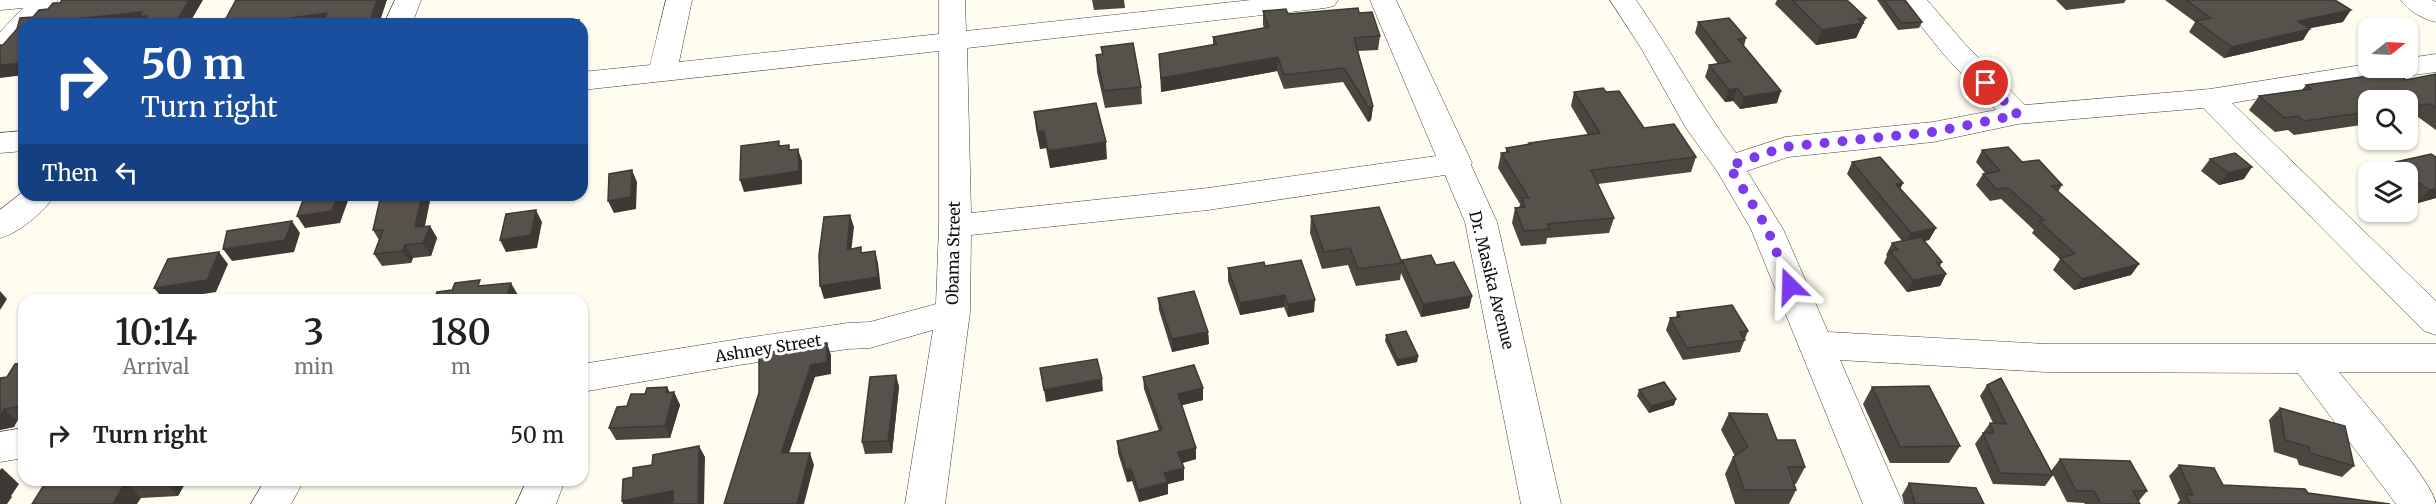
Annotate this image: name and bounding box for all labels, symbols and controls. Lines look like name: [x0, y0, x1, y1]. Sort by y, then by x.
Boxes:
north arrow: [2358, 18, 2418, 78]
map controls: [2358, 18, 2418, 222]
text: 50 m: [141, 38, 245, 90]
icon: right: [42, 42, 120, 120]
pin: [1960, 57, 2011, 108]
icon: arrive: [1969, 66, 2002, 99]
text: Turn right: [141, 90, 278, 124]
button: search: [2358, 90, 2418, 150]
icon: left: [110, 156, 143, 189]
text: Then: [42, 159, 98, 187]
button: layers: [2358, 162, 2418, 222]
street label: Obama Street: [942, 200, 964, 305]
street label: Dr. Masika Avenue: [1465, 209, 1519, 351]
position arrow: [1758, 254, 1822, 318]
text: 10:14: [115, 310, 197, 355]
text: 3: [304, 310, 324, 355]
text: 180: [431, 310, 491, 355]
street label: Ashney Street: [712, 330, 823, 366]
text: Arrival: [123, 354, 189, 379]
text: min: [294, 354, 334, 379]
text: m: [451, 354, 471, 379]
icon: right: [42, 419, 75, 452]
text: Turn right: [93, 421, 207, 449]
text: 50 m: [510, 421, 564, 449]

